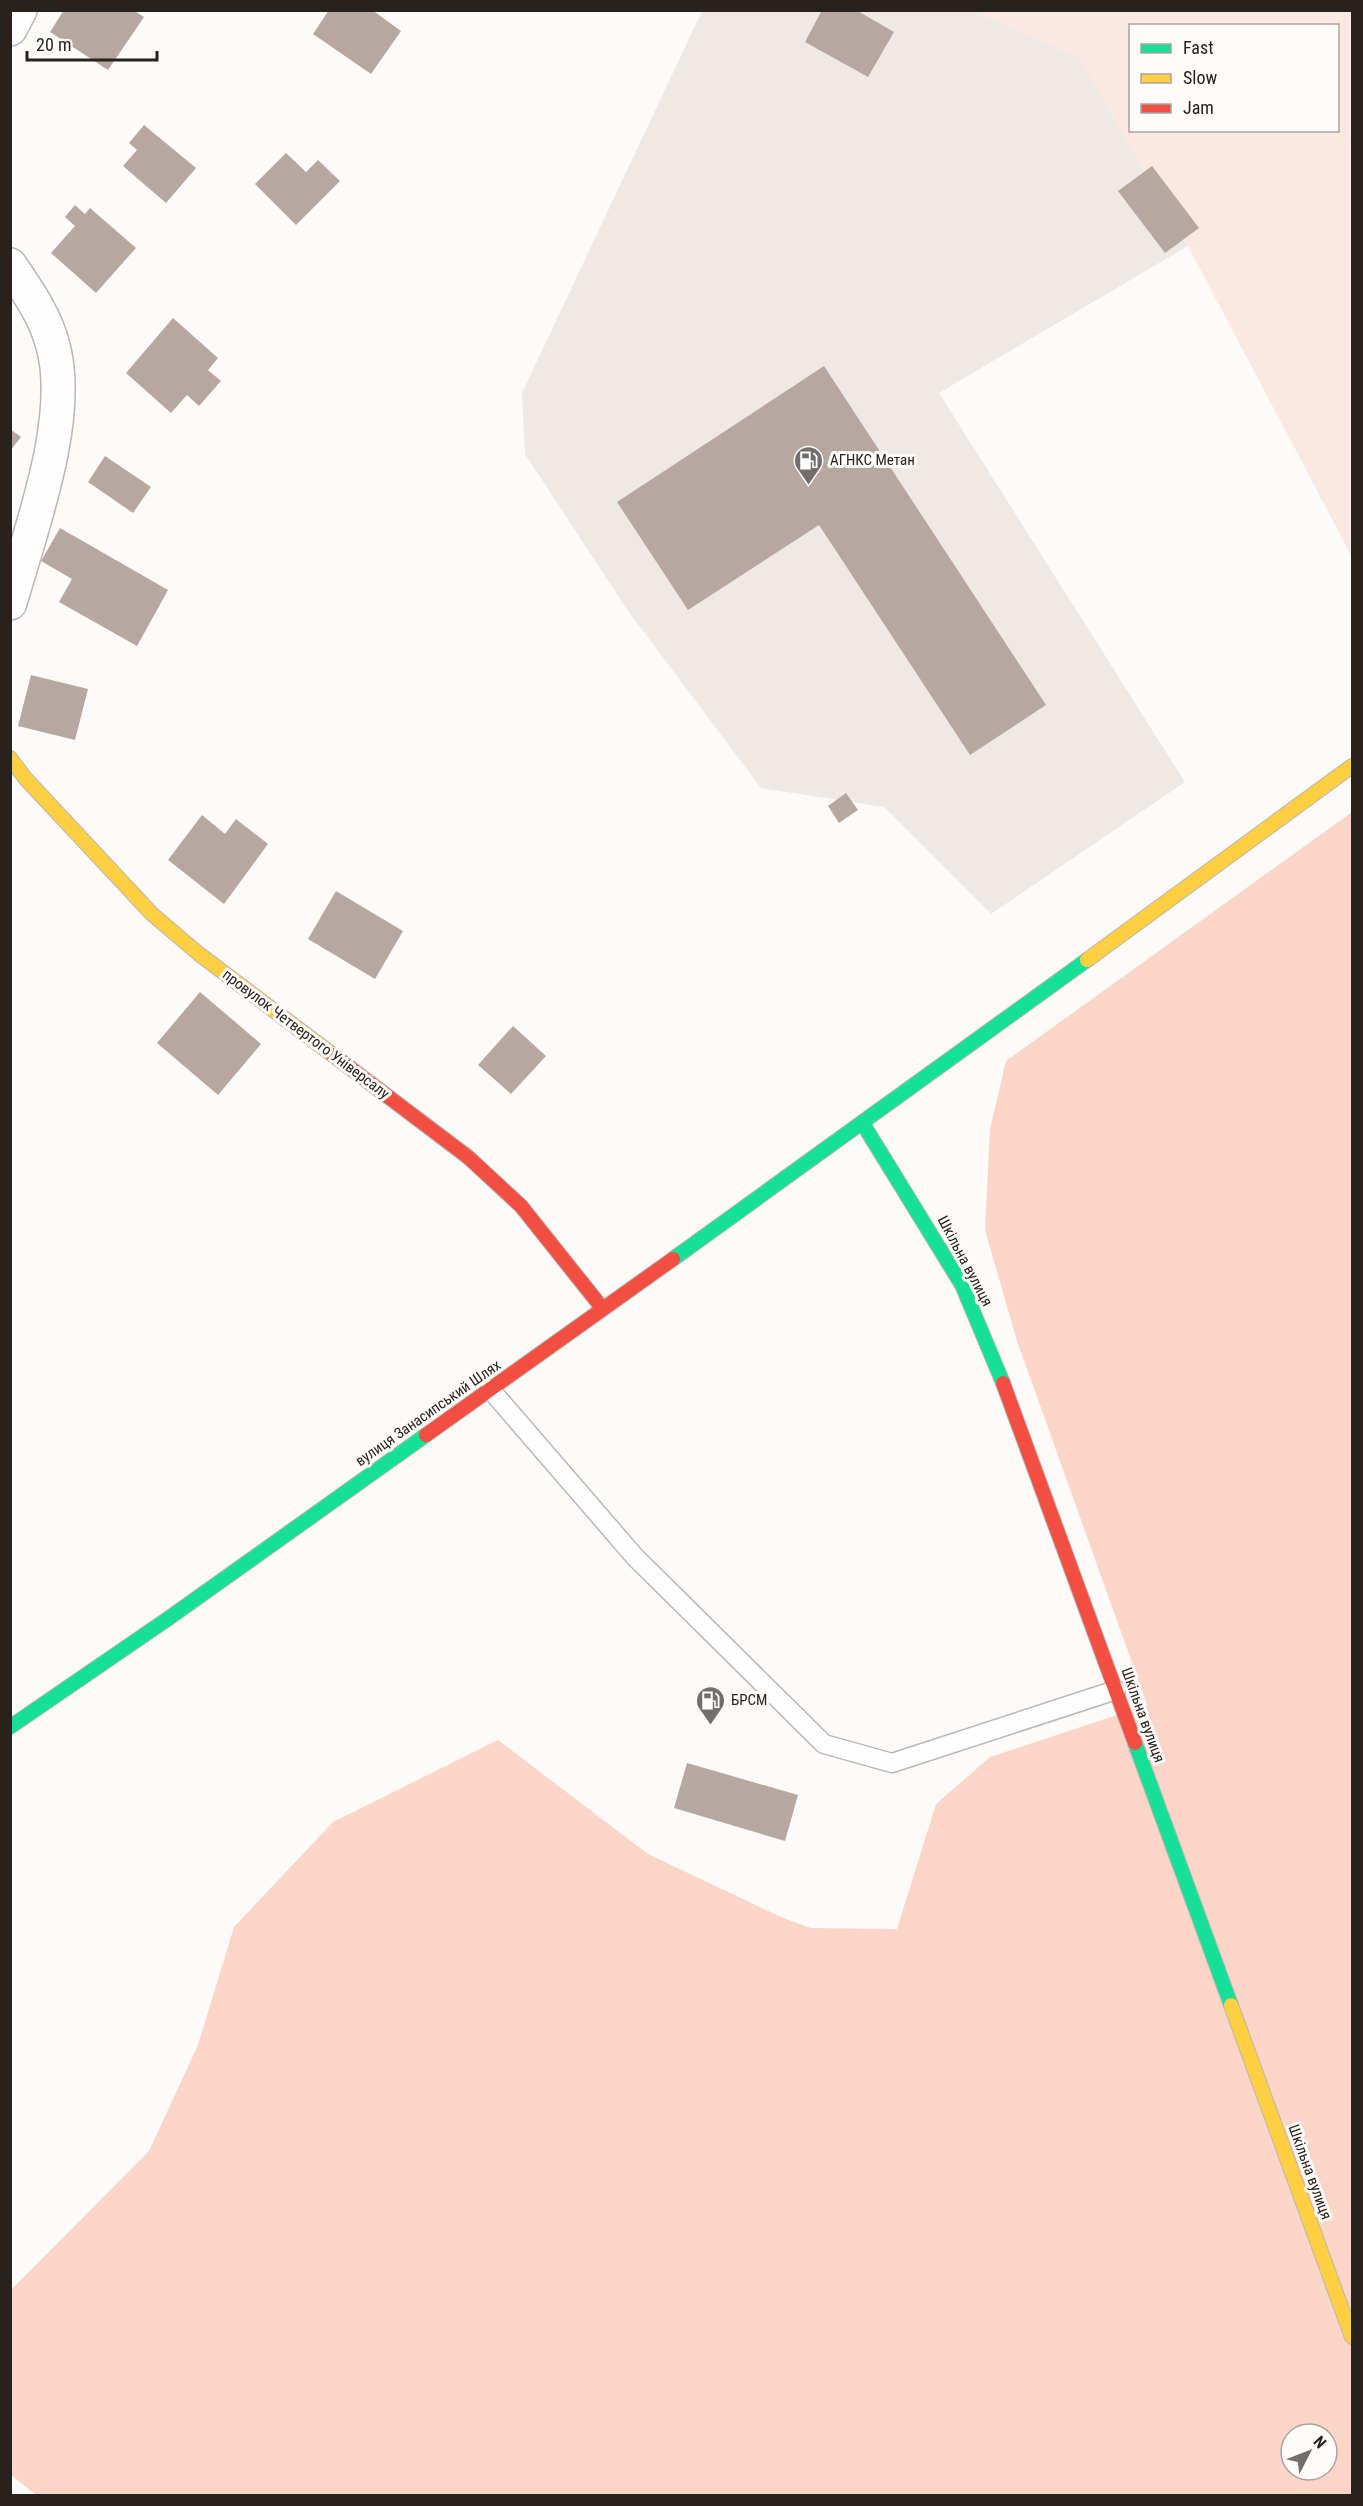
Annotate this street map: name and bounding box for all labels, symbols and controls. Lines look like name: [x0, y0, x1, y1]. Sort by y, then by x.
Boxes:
scale bar: [27, 24, 158, 62]
legend: [1129, 24, 1339, 132]
text: 20 m: [36, 34, 71, 55]
text: Fast: [1183, 37, 1214, 58]
text: Slow: [1183, 67, 1218, 88]
text: Jam: [1183, 97, 1214, 118]
fuel station icon: АГНКС Метан: [793, 444, 825, 486]
place label: АГНКС Метан: [830, 451, 915, 469]
street label: провулок Четвертого Універсалу: [219, 965, 393, 1103]
street label: Шкільна вулиця: [934, 1213, 996, 1309]
street label: вулиця Занасипський Шлях: [352, 1356, 504, 1470]
street label: Шкільна вулиця: [1117, 1665, 1169, 1765]
fuel station icon: БРСМ: [694, 1684, 726, 1726]
place label: БРСМ: [731, 1691, 767, 1709]
street label: Шкільна вулиця: [1284, 2122, 1336, 2222]
north arrow: [1279, 2422, 1339, 2482]
text: N: [1309, 2432, 1330, 2452]

